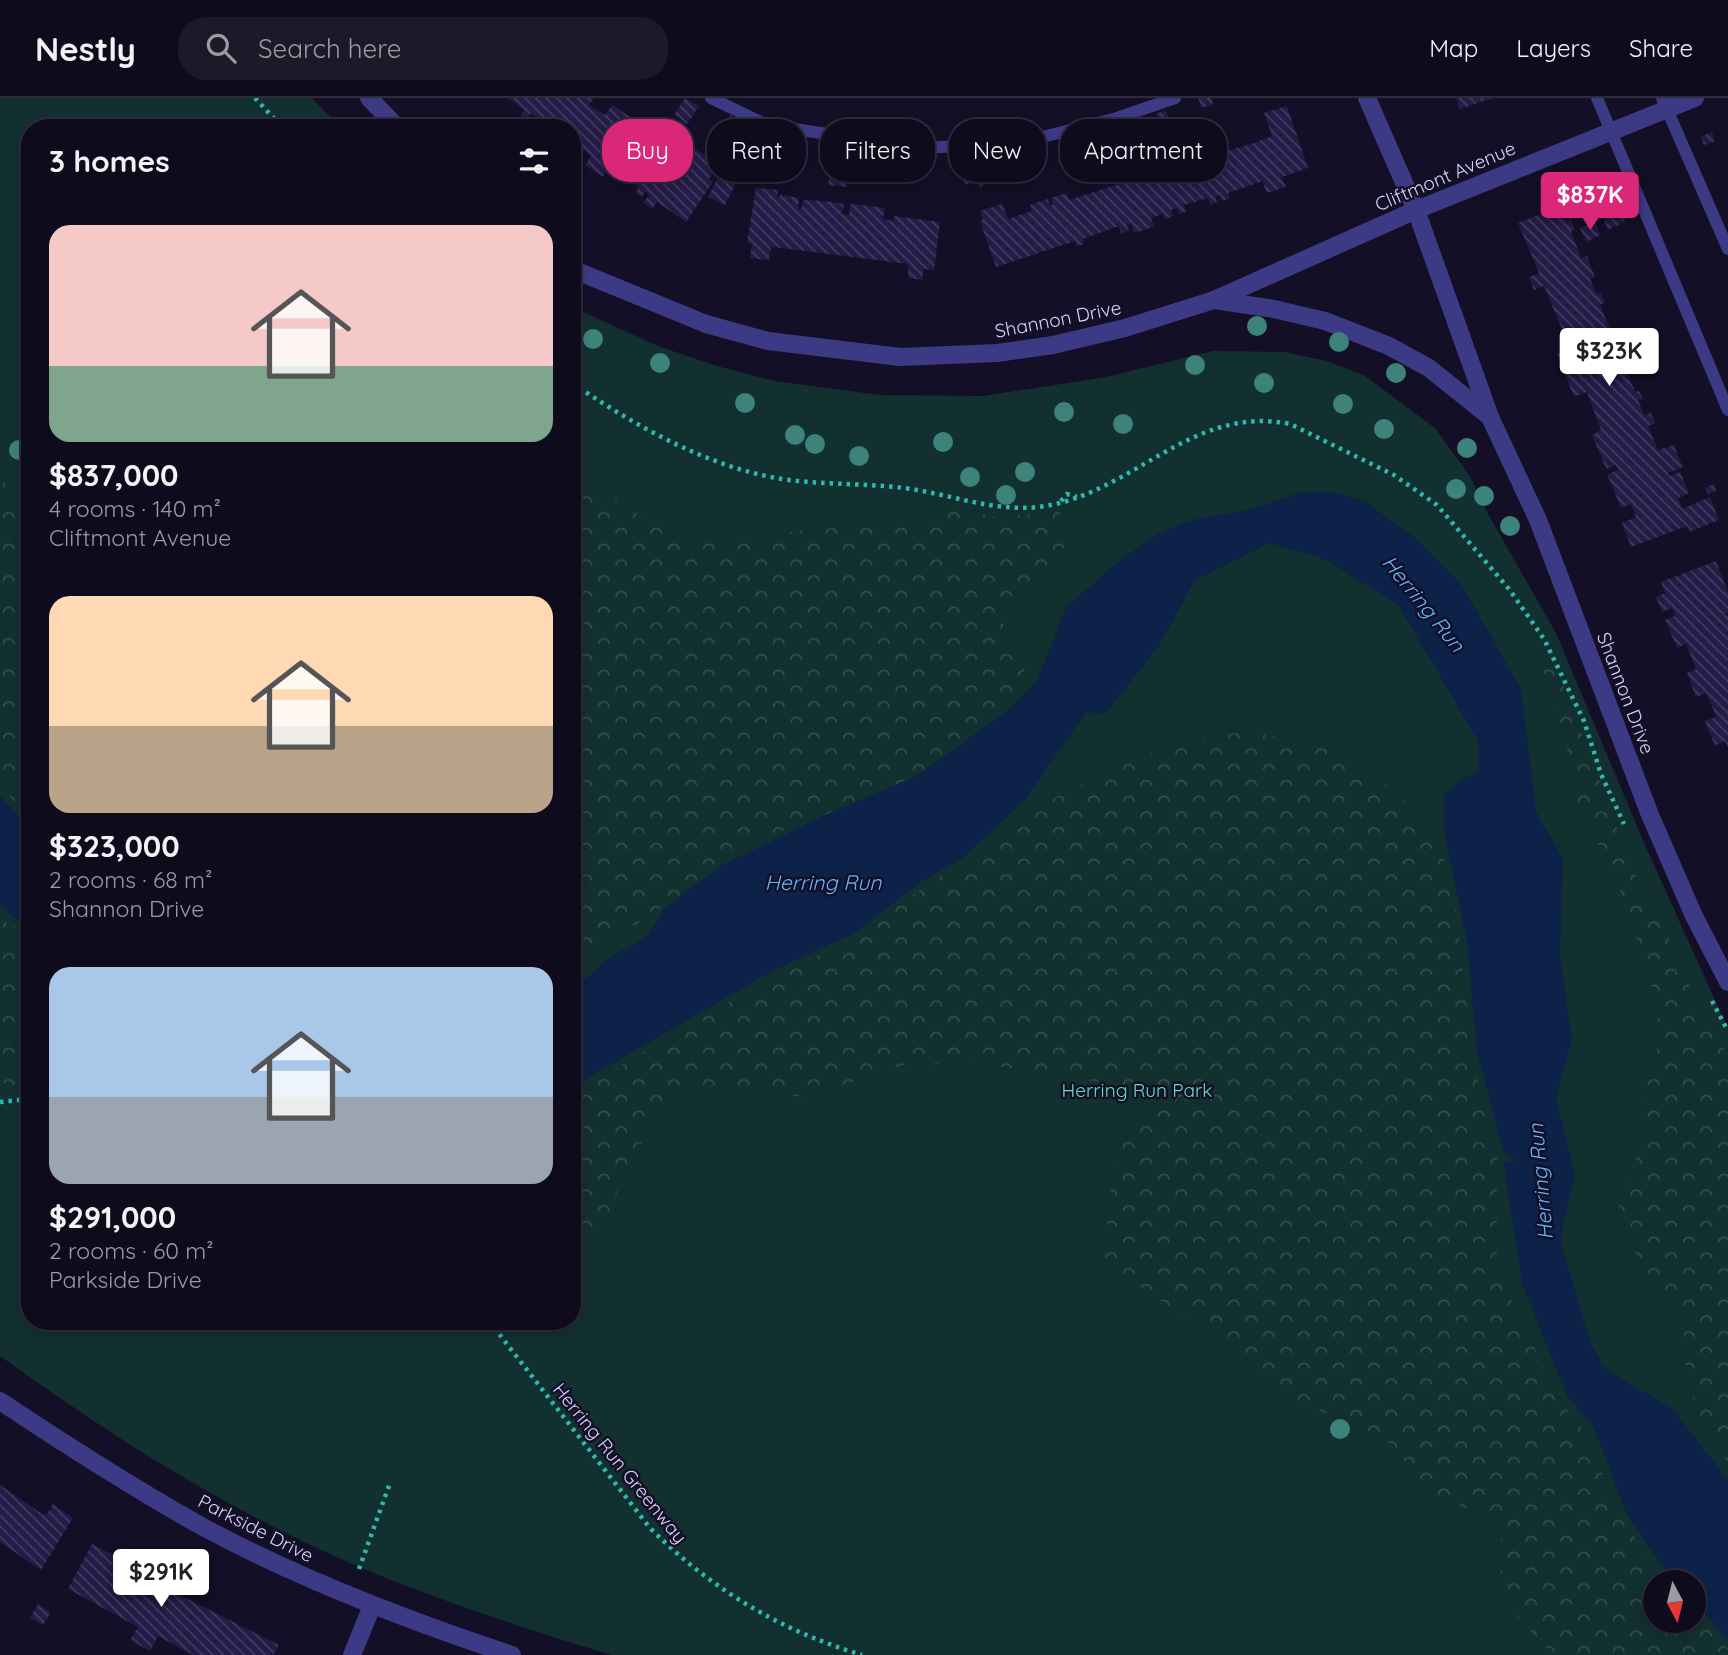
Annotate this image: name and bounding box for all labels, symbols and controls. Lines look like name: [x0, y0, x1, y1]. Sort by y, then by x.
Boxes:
search box: [178, 17, 668, 80]
text: Nestly: [35, 28, 136, 69]
icon: search: [202, 29, 240, 67]
text: Search here: [258, 32, 401, 65]
text: Map: [1429, 33, 1478, 63]
text: Layers: [1516, 33, 1591, 63]
text: Share: [1629, 33, 1693, 63]
chip: Buy: [602, 119, 693, 182]
chip: Rent: [707, 119, 806, 182]
chip: Filters: [820, 119, 935, 182]
chip: New: [949, 119, 1046, 182]
chip: Apartment: [1060, 119, 1227, 182]
street label: Cliftmont Avenue: [1371, 136, 1519, 216]
text: 3 homes: [49, 142, 170, 180]
icon: filters: [515, 142, 553, 180]
pin: $837K: [1541, 172, 1639, 232]
text: $837K: [1557, 180, 1623, 209]
icon: home: [238, 271, 364, 397]
street label: Shannon Drive: [993, 295, 1123, 343]
pin: $323K: [1560, 328, 1658, 388]
text: $323K: [1576, 336, 1642, 365]
text: $837,000: [49, 456, 179, 494]
text: 4 rooms · 140 m²: [49, 494, 221, 523]
text: Cliftmont Avenue: [49, 523, 231, 552]
water label: Herring Run: [1377, 550, 1471, 657]
street label: Shannon Drive: [1592, 629, 1660, 757]
icon: home: [238, 642, 364, 768]
text: $323,000: [49, 827, 180, 865]
text: 2 rooms · 68 m²: [49, 865, 212, 894]
water label: Herring Run: [765, 869, 882, 895]
text: Shannon Drive: [49, 894, 204, 923]
icon: home: [238, 1013, 364, 1139]
park label: Herring Run Park: [1062, 1078, 1212, 1102]
water label: Herring Run: [1522, 1122, 1558, 1241]
text: $291,000: [49, 1198, 176, 1236]
text: 2 rooms · 60 m²: [49, 1236, 214, 1265]
text: Parkside Drive: [49, 1265, 202, 1294]
street label: Herring Run Greenway: [548, 1378, 692, 1548]
street label: Parkside Drive: [194, 1489, 318, 1567]
pin: $291K: [112, 1550, 210, 1609]
text: $291K: [129, 1557, 193, 1586]
north arrow: [1643, 1570, 1706, 1633]
map controls: [1643, 1570, 1706, 1633]

